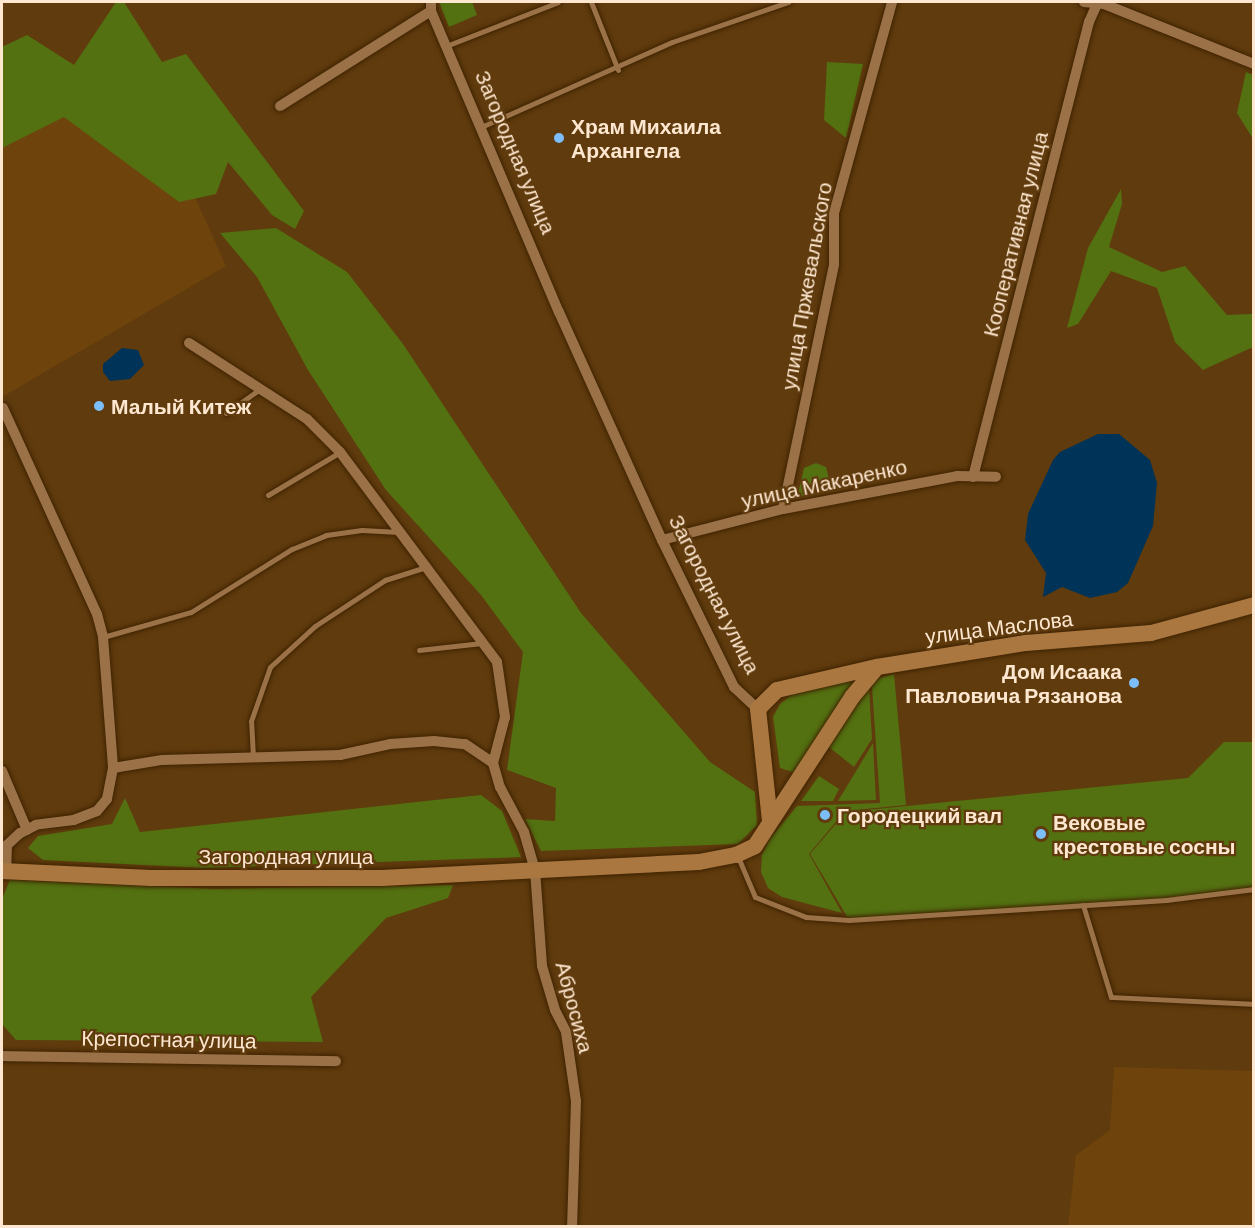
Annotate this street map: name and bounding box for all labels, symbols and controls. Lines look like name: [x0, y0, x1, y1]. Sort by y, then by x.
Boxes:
street label: Загородная улица: [470, 67, 562, 237]
place label: Храм Михаила Архангела: [571, 113, 721, 163]
street label: Кооперативная улица: [977, 129, 1053, 339]
marker: Храм Михаила Архангела: [552, 131, 566, 145]
street label: улица Пржевальского: [775, 180, 837, 392]
place label: Малый Китеж: [111, 393, 251, 419]
marker: Малый Китеж: [92, 399, 106, 413]
street label: улица Макаренко: [739, 453, 909, 513]
street label: Загородная улица: [664, 510, 766, 678]
street label: улица Маслова: [924, 605, 1074, 649]
place label: Дом Исаака Павловича Рязанова: [905, 658, 1122, 708]
marker: Дом Исаака Павловича Рязанова: [1127, 676, 1141, 690]
place label: Городецкий вал: [837, 802, 1002, 828]
marker: Городецкий вал: [818, 808, 832, 822]
place label: Вековые крестовые сосны: [1053, 809, 1236, 859]
marker: Вековые крестовые сосны: [1034, 827, 1048, 841]
street label: Загородная улица: [199, 843, 373, 869]
street label: Абросиха: [551, 959, 599, 1055]
street label: Крепостная улица: [81, 1025, 257, 1053]

